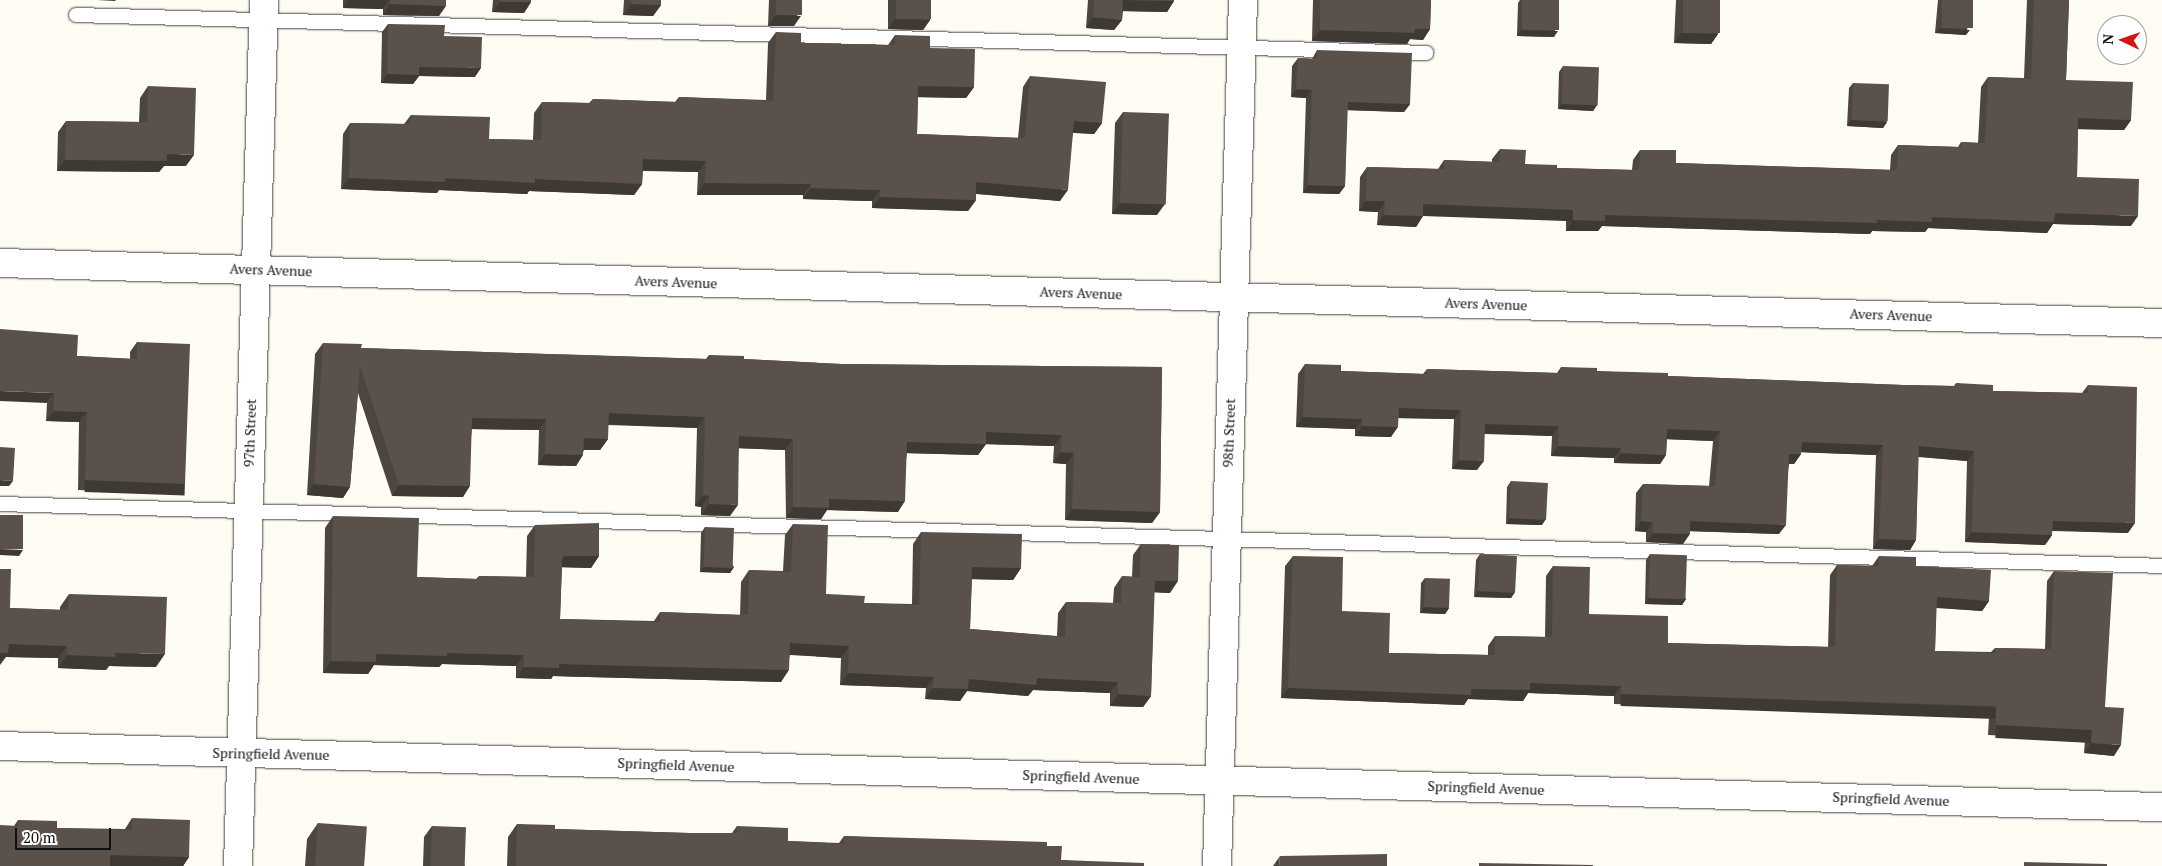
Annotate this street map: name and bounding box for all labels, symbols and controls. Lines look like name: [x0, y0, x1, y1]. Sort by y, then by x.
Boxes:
north arrow: [2097, 15, 2147, 65]
text: N: [2098, 33, 2117, 45]
street label: Avers Avenue: [229, 260, 313, 280]
street label: Avers Avenue: [634, 272, 718, 292]
street label: Avers Avenue: [1039, 283, 1123, 303]
street label: Avers Avenue: [1444, 294, 1528, 314]
street label: Avers Avenue: [1849, 305, 1933, 325]
street label: 97th Street: [240, 398, 260, 468]
street label: 98th Street: [1219, 398, 1239, 468]
street label: Springfield Avenue: [212, 745, 330, 763]
street label: Springfield Avenue: [617, 755, 735, 775]
street label: Springfield Avenue: [1022, 767, 1140, 787]
street label: Springfield Avenue: [1427, 778, 1545, 798]
street label: Springfield Avenue: [1832, 789, 1950, 809]
scale bar: [18, 818, 114, 850]
text: 20 m: [23, 827, 56, 847]

